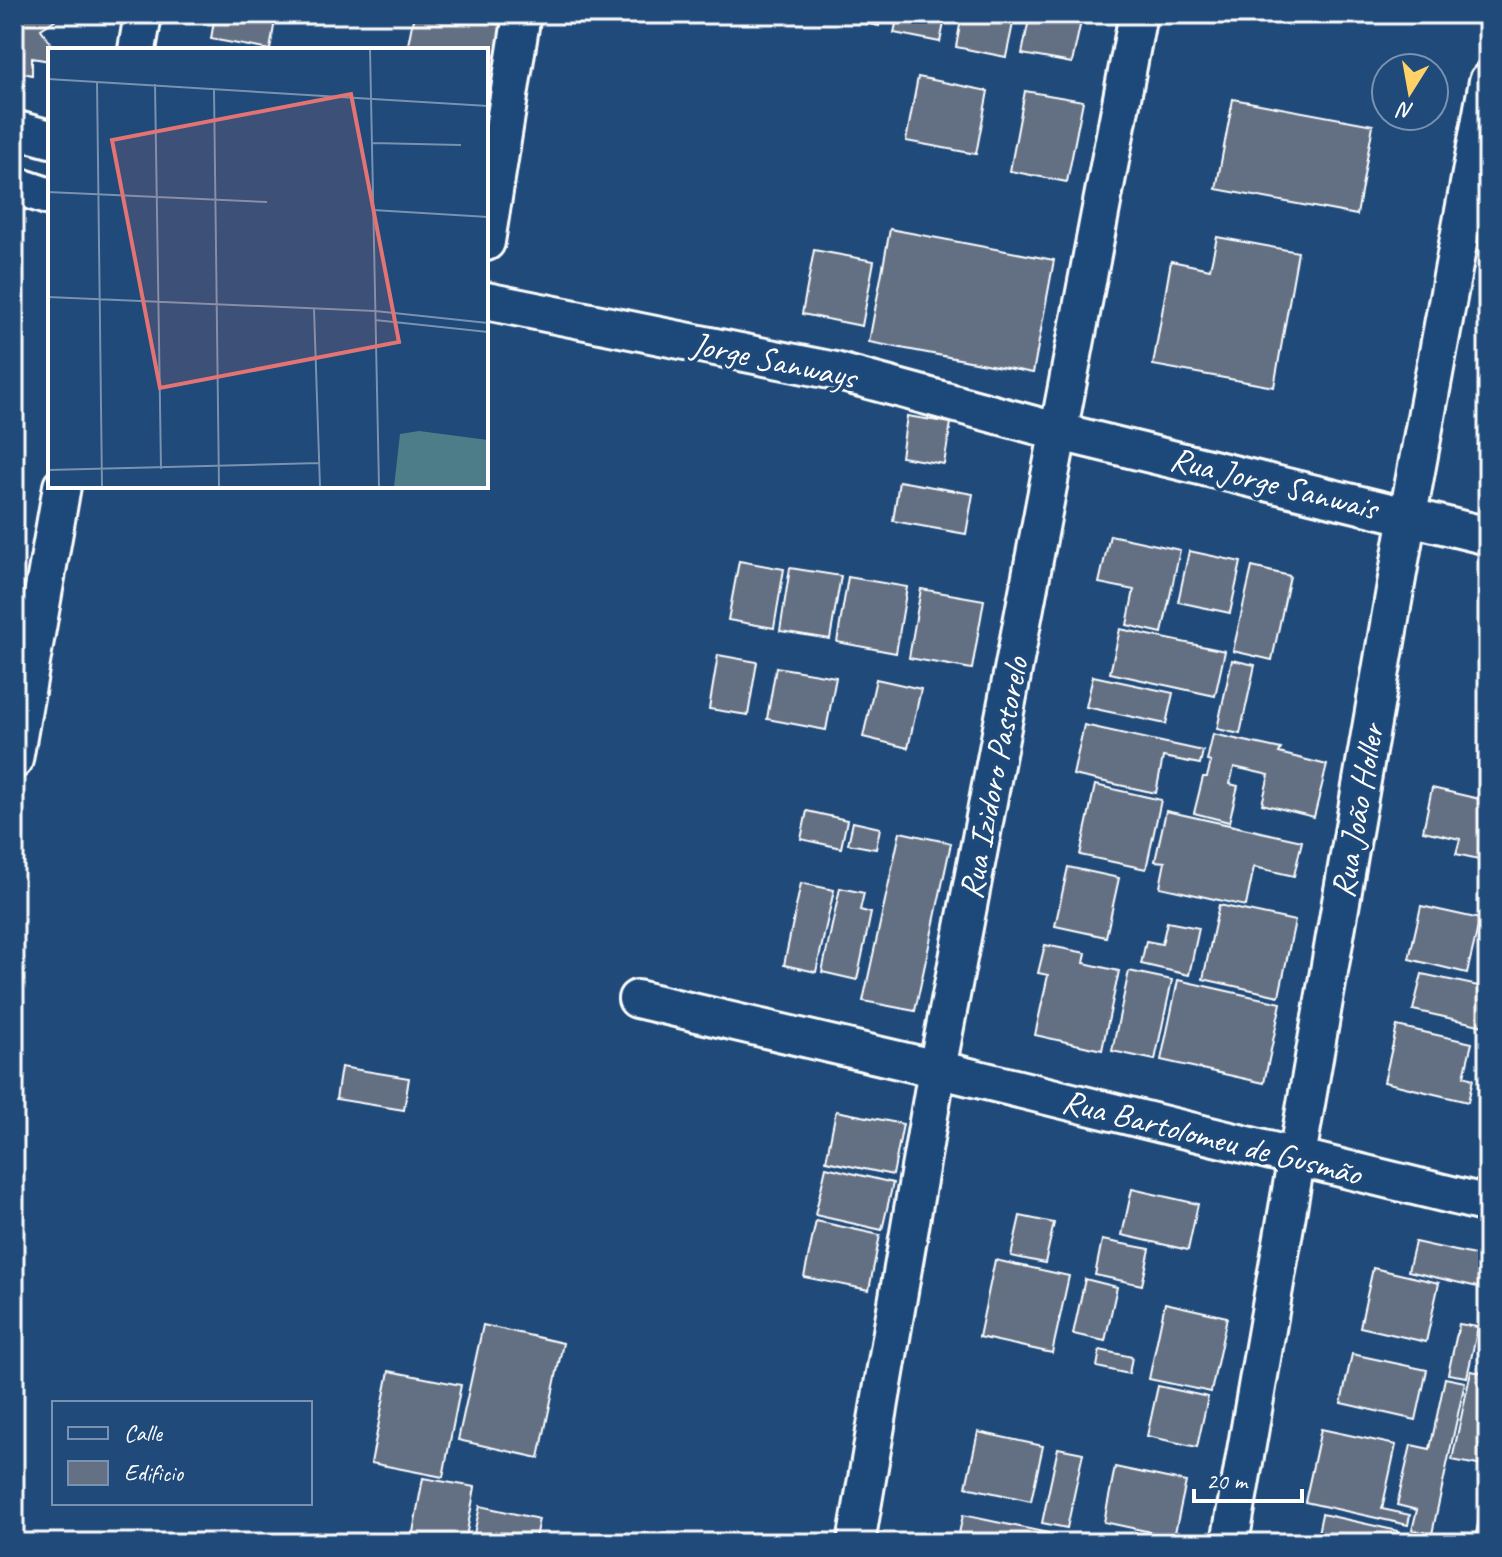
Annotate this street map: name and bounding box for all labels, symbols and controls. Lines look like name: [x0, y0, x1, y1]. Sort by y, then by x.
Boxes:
inset map: [48, 48, 488, 488]
north arrow: [1370, 52, 1450, 132]
text: N: [1394, 95, 1416, 126]
street label: Jorge Sanways: [686, 321, 863, 399]
street label: Rua Jorge Sanwais: [1166, 437, 1384, 530]
street label: Rua Izidoro Pastorelo: [949, 652, 1038, 902]
street label: Rua João Holler: [1321, 718, 1394, 901]
street label: Rua Bartolomeu de Gusmão: [1058, 1079, 1368, 1195]
legend: [52, 1401, 312, 1505]
text: Calle: [124, 1418, 164, 1448]
scale bar: [1194, 1453, 1302, 1503]
text: Edificio: [124, 1458, 185, 1488]
text: 20 m: [1206, 1466, 1249, 1496]

